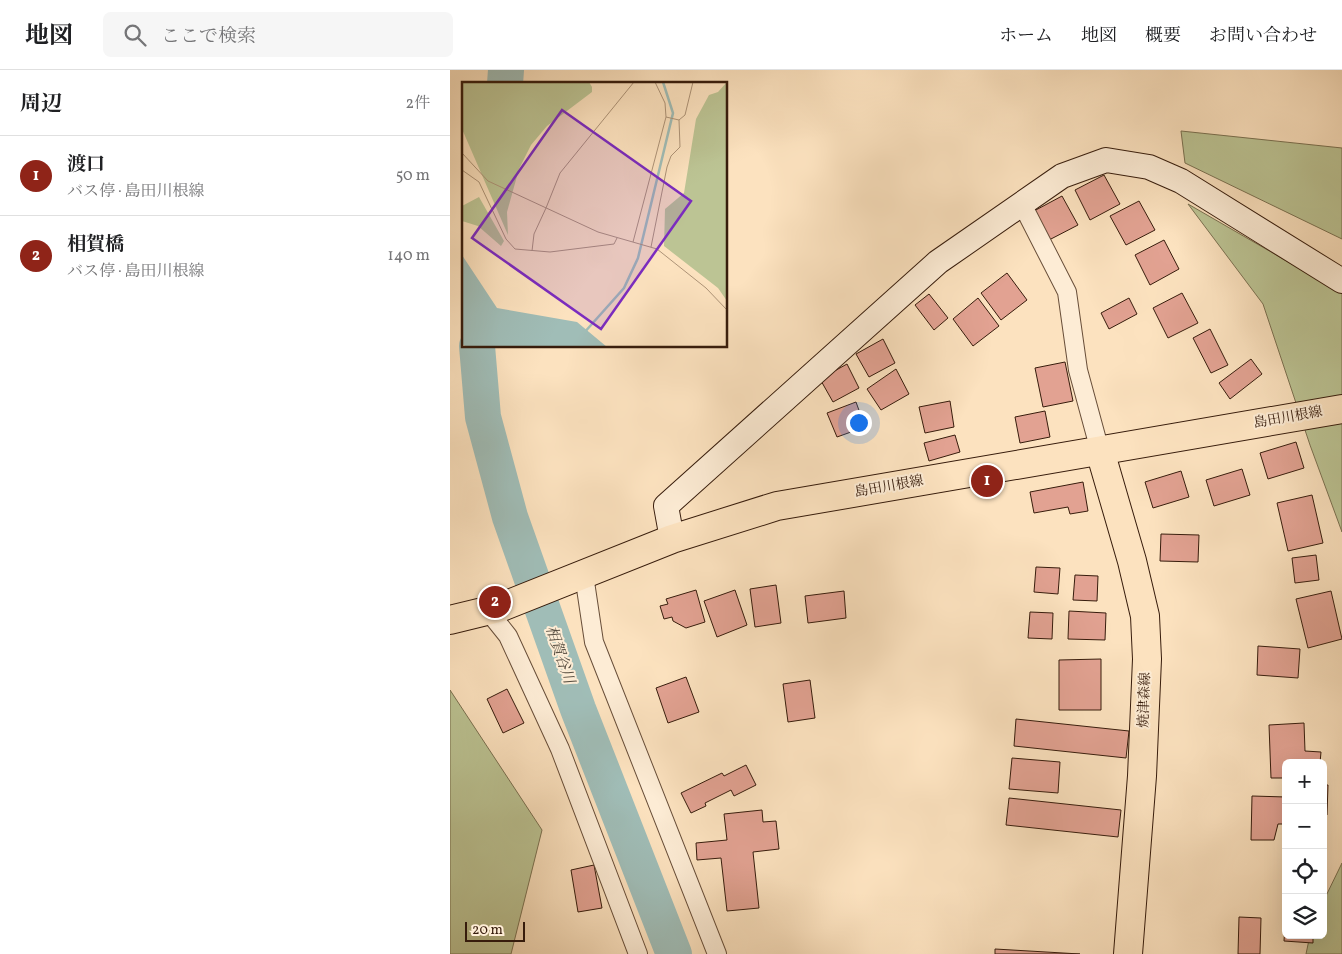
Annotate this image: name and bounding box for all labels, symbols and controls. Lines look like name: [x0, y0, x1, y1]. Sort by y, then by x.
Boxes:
search box: [103, 12, 453, 57]
text: 地図: [25, 20, 73, 54]
icon: search: [121, 21, 149, 49]
text: ここで検索: [161, 24, 256, 50]
text: ホーム: [999, 24, 1053, 49]
text: 地図: [1081, 24, 1117, 49]
text: 概要: [1145, 24, 1181, 49]
text: お問い合わせ: [1209, 24, 1317, 49]
inset map: [462, 82, 728, 348]
text: 周辺: [20, 90, 62, 119]
text: 2件: [405, 93, 430, 115]
text: 渡口: [67, 152, 105, 178]
text: 1: [33, 165, 39, 187]
text: 50 m: [396, 165, 430, 187]
text: バス停 · 島田川根線: [67, 181, 205, 203]
text: 相賀橋: [67, 232, 124, 258]
text: 2: [32, 245, 40, 267]
text: 140 m: [388, 245, 430, 267]
text: バス停 · 島田川根線: [67, 261, 205, 283]
street label: 島田川根線: [1252, 403, 1324, 433]
your location: [846, 410, 872, 436]
pin: 1: [971, 462, 1003, 500]
street label: 島田川根線: [853, 472, 925, 502]
pin: 2: [479, 583, 511, 621]
water label: 相賀谷川: [539, 623, 579, 689]
street label: 焼津森線: [1135, 672, 1155, 728]
map controls: [1282, 759, 1327, 939]
button: +: [1282, 759, 1327, 804]
button: −: [1282, 804, 1327, 849]
button: locate: [1282, 849, 1327, 894]
button: layers: [1282, 894, 1327, 939]
scale bar: [465, 919, 525, 942]
text: 20 m: [472, 921, 503, 940]

